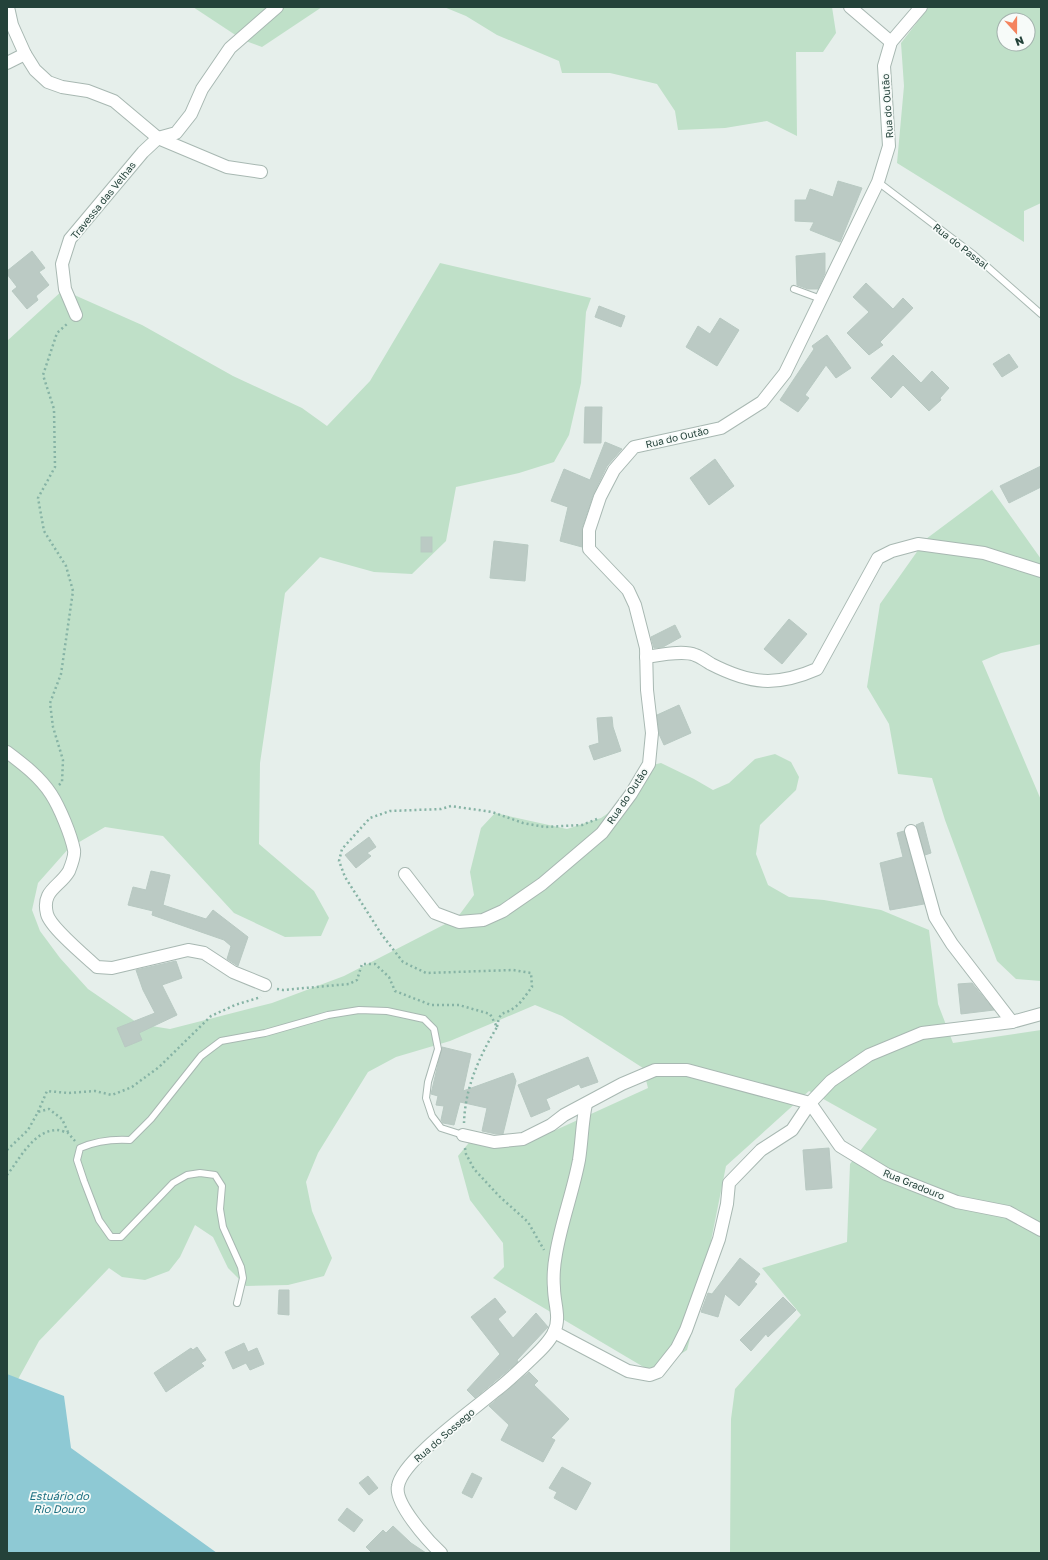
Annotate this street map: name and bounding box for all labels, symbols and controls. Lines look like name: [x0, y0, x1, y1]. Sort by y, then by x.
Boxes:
north arrow: [996, 12, 1036, 52]
text: N: [1014, 34, 1026, 49]
street label: Rua do Outão: [879, 73, 895, 139]
street label: Travessa das Velhas: [68, 159, 138, 241]
street label: Rua do Passal: [931, 221, 991, 271]
street label: Rua do Outão: [644, 424, 710, 450]
street label: Rua do Outão: [604, 766, 650, 826]
street label: Rua Gradouro: [881, 1166, 947, 1202]
street label: Rua do Sossego: [411, 1405, 477, 1465]
water label: Estuário do Rio Douro: [29, 1489, 90, 1515]

